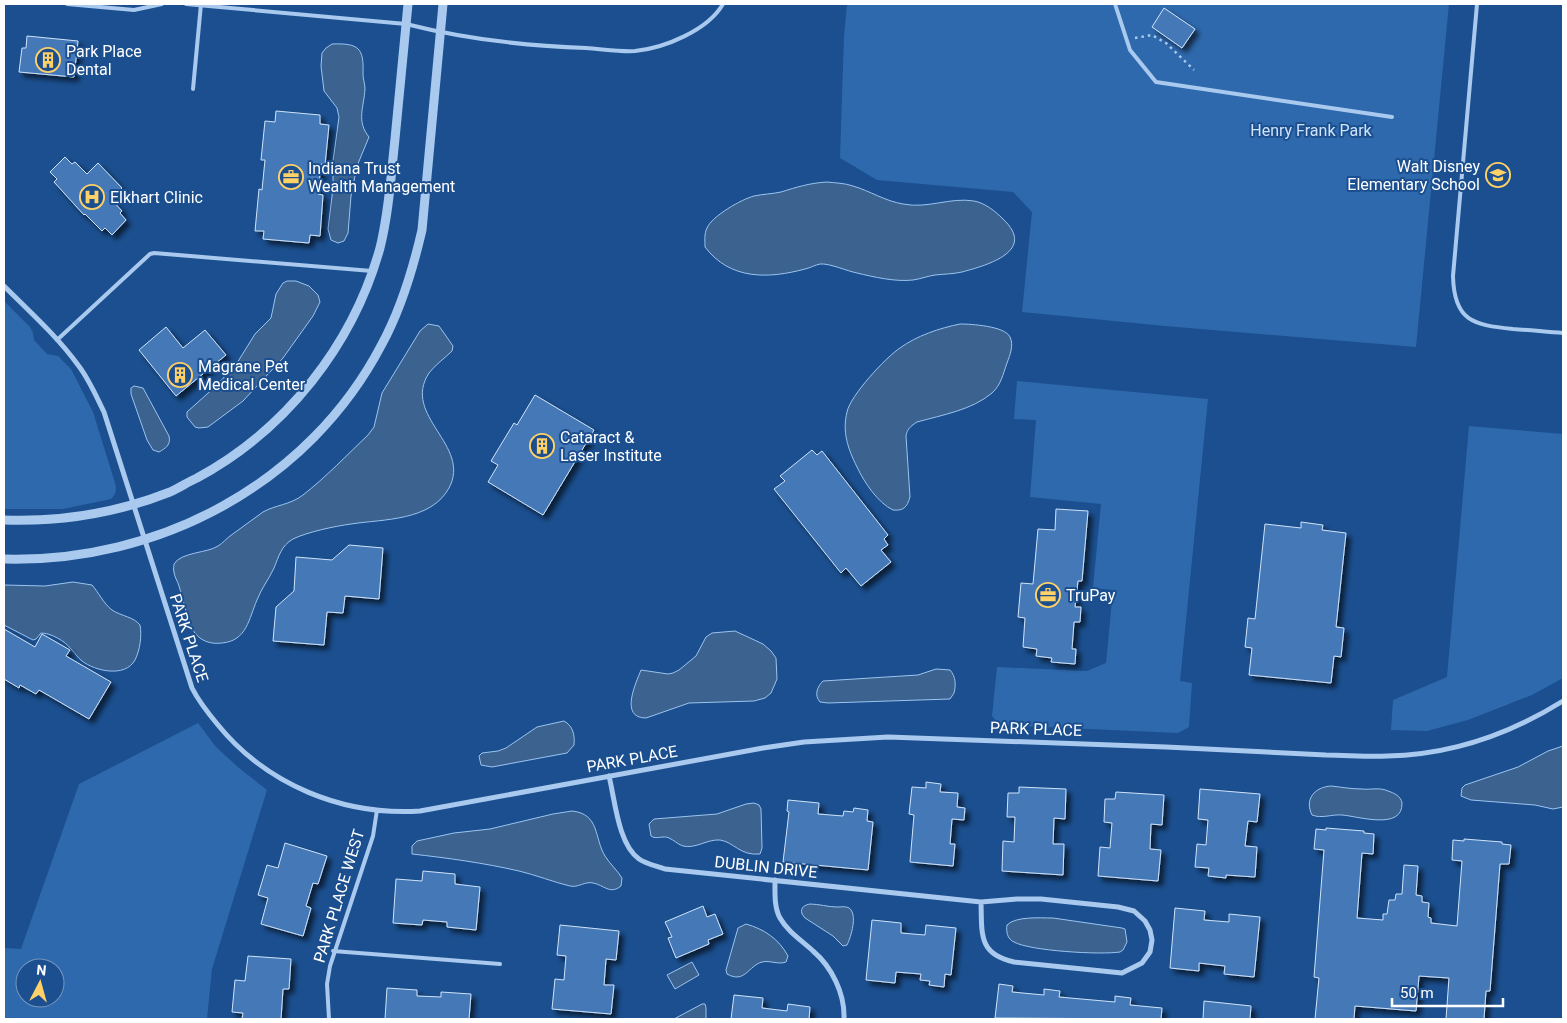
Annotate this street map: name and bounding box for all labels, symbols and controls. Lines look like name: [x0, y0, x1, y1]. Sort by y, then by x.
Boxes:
place label: Park Place Dental: [66, 42, 142, 79]
building icon: Park Place Dental: [35, 47, 61, 73]
park label: Henry Frank Park: [1250, 121, 1373, 140]
place label: Walt Disney Elementary School: [1347, 157, 1480, 194]
place label: Indiana Trust Wealth Management: [308, 159, 455, 196]
school or university icon: Walt Disney Elementary School: [1485, 162, 1511, 188]
office icon: Indiana Trust Wealth Management: [278, 164, 304, 190]
hospital icon: Elkhart Clinic: [79, 184, 105, 210]
place label: Elkhart Clinic: [110, 188, 203, 207]
place label: Magrane Pet Medical Center: [198, 357, 306, 394]
building icon: Magrane Pet Medical Center: [167, 362, 193, 388]
place label: Cataract & Laser Institute: [560, 428, 662, 465]
building icon: Cataract & Laser Institute: [529, 433, 555, 459]
office icon: TruPay: [1035, 582, 1061, 608]
place label: TruPay: [1066, 586, 1116, 605]
street label: PARK PLACE: [166, 591, 212, 685]
street label: PARK PLACE: [990, 718, 1082, 740]
street label: PARK PLACE: [585, 742, 679, 776]
street label: PARK PLACE WEST: [310, 827, 368, 965]
street label: DUBLIN DRIVE: [714, 852, 818, 882]
north arrow: [15, 958, 65, 1008]
text: N: [36, 962, 47, 979]
scale bar: [1392, 976, 1503, 1008]
text: 50 m: [1400, 984, 1434, 1002]

